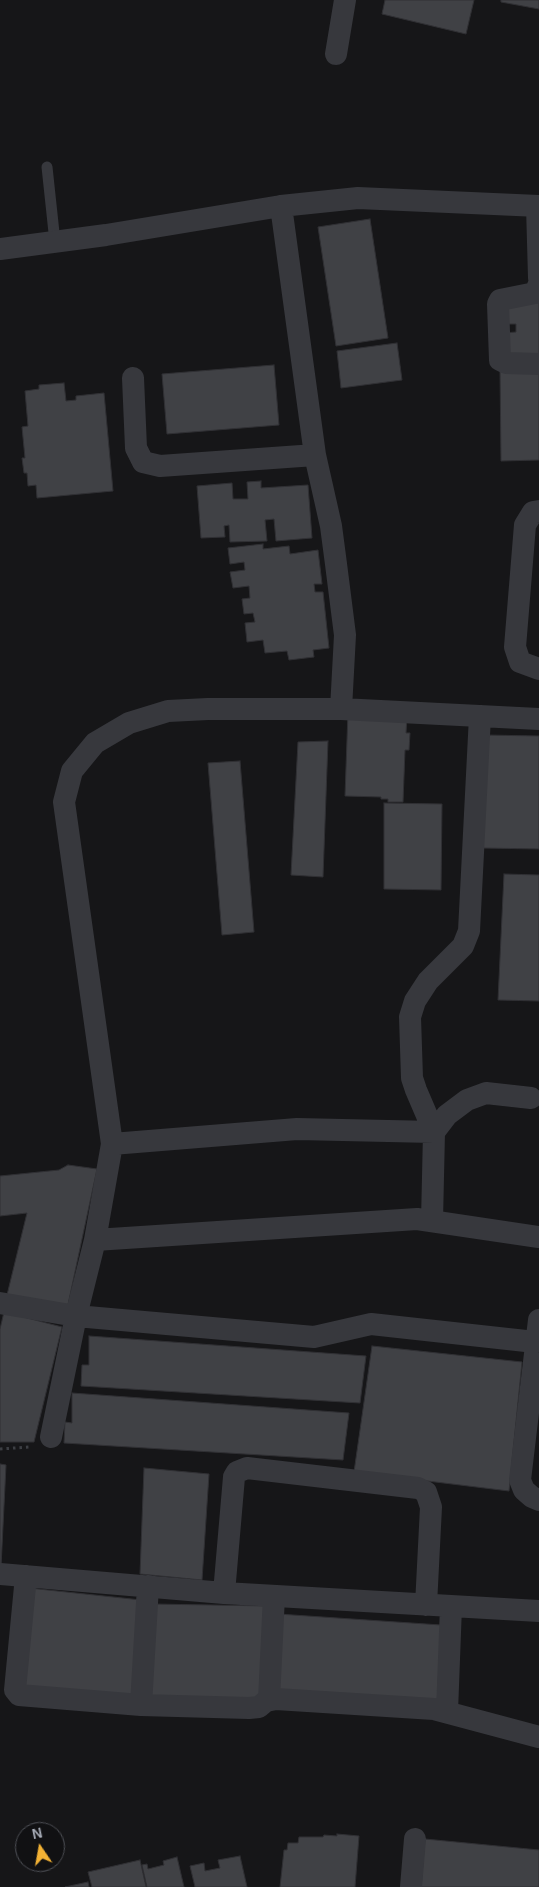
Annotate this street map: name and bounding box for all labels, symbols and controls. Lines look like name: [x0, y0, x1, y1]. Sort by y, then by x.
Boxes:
north arrow: [15, 1822, 65, 1872]
text: N: [30, 1824, 44, 1842]

